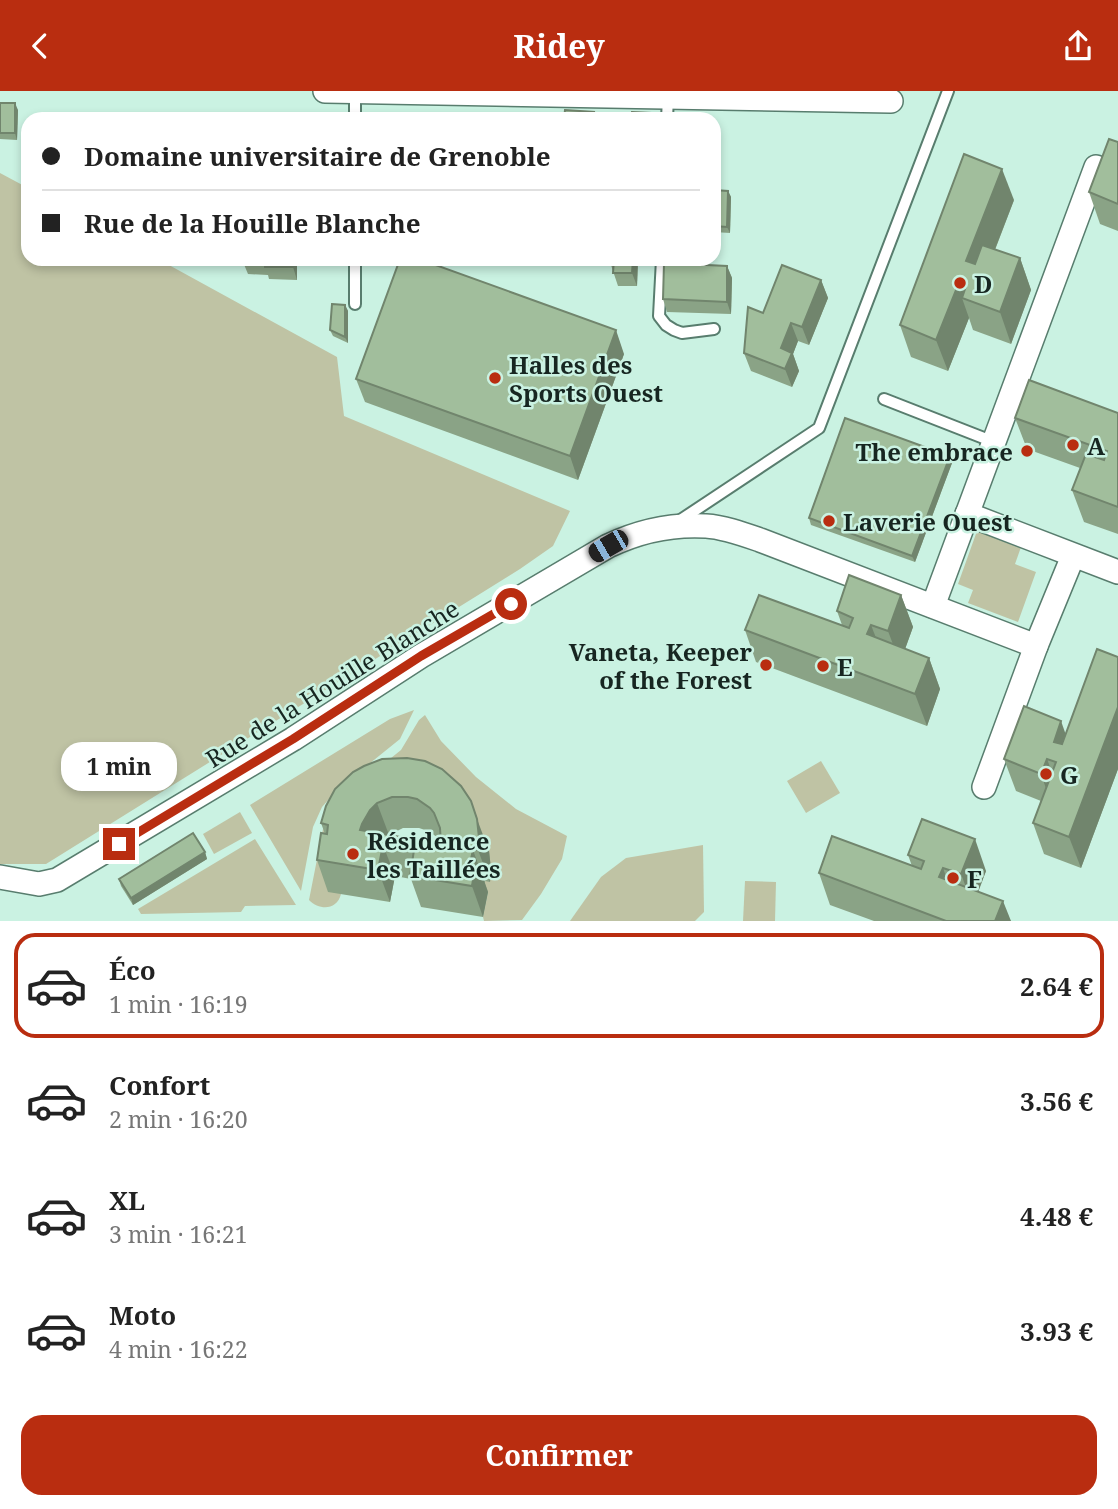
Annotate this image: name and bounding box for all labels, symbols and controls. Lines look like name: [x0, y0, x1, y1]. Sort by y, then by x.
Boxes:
text: Ridey: [513, 24, 605, 67]
icon: back: [21, 27, 59, 65]
icon: share: [1059, 27, 1097, 65]
text: Domaine universitaire de Grenoble: [84, 138, 551, 174]
text: Rue de la Houille Blanche: [84, 205, 421, 241]
place label: D: [974, 267, 992, 300]
marker: D: [952, 275, 968, 291]
place label: Halles des Sports Ouest: [509, 348, 663, 409]
marker: Halles des Sports Ouest: [487, 370, 503, 386]
place label: A: [1087, 429, 1106, 462]
place label: The embrace: [856, 435, 1013, 468]
marker: A: [1065, 437, 1081, 453]
marker: The embrace: [1019, 443, 1035, 459]
place label: Laverie Ouest: [843, 505, 1013, 538]
marker: Laverie Ouest: [821, 513, 837, 529]
car: [585, 526, 632, 566]
route start: [495, 588, 527, 620]
street label: Rue de la Houille Blanche: [199, 591, 465, 775]
place label: Vaneta, Keeper of the Forest: [569, 635, 752, 696]
place label: E: [837, 650, 853, 683]
marker: Vaneta, Keeper of the Forest: [758, 657, 774, 673]
marker: E: [815, 658, 831, 674]
callout: 1 min: [61, 743, 177, 791]
text: 1 min: [86, 750, 152, 782]
place label: G: [1060, 758, 1078, 791]
marker: G: [1038, 766, 1054, 782]
place label: Résidence les Taillées: [367, 824, 501, 885]
route end: [103, 828, 135, 860]
marker: Résidence les Taillées: [345, 846, 361, 862]
place label: F: [967, 862, 982, 895]
marker: F: [945, 870, 961, 886]
text: Éco: [109, 952, 156, 988]
icon: car: [25, 954, 88, 1017]
text: 2.64 €: [1020, 968, 1093, 1004]
text: 1 min · 16:19: [109, 988, 247, 1020]
text: Confort: [109, 1067, 210, 1103]
icon: car: [25, 1069, 88, 1132]
text: 3.56 €: [1020, 1083, 1093, 1119]
text: 2 min · 16:20: [109, 1103, 247, 1135]
text: XL: [109, 1182, 145, 1218]
icon: car: [25, 1184, 88, 1247]
text: 4.48 €: [1020, 1198, 1093, 1234]
text: 3 min · 16:21: [109, 1218, 247, 1250]
text: Moto: [109, 1297, 176, 1333]
icon: car: [25, 1299, 88, 1362]
text: 3.93 €: [1020, 1313, 1093, 1349]
text: 4 min · 16:22: [109, 1333, 247, 1365]
button: Confirmer: [21, 1415, 1097, 1495]

